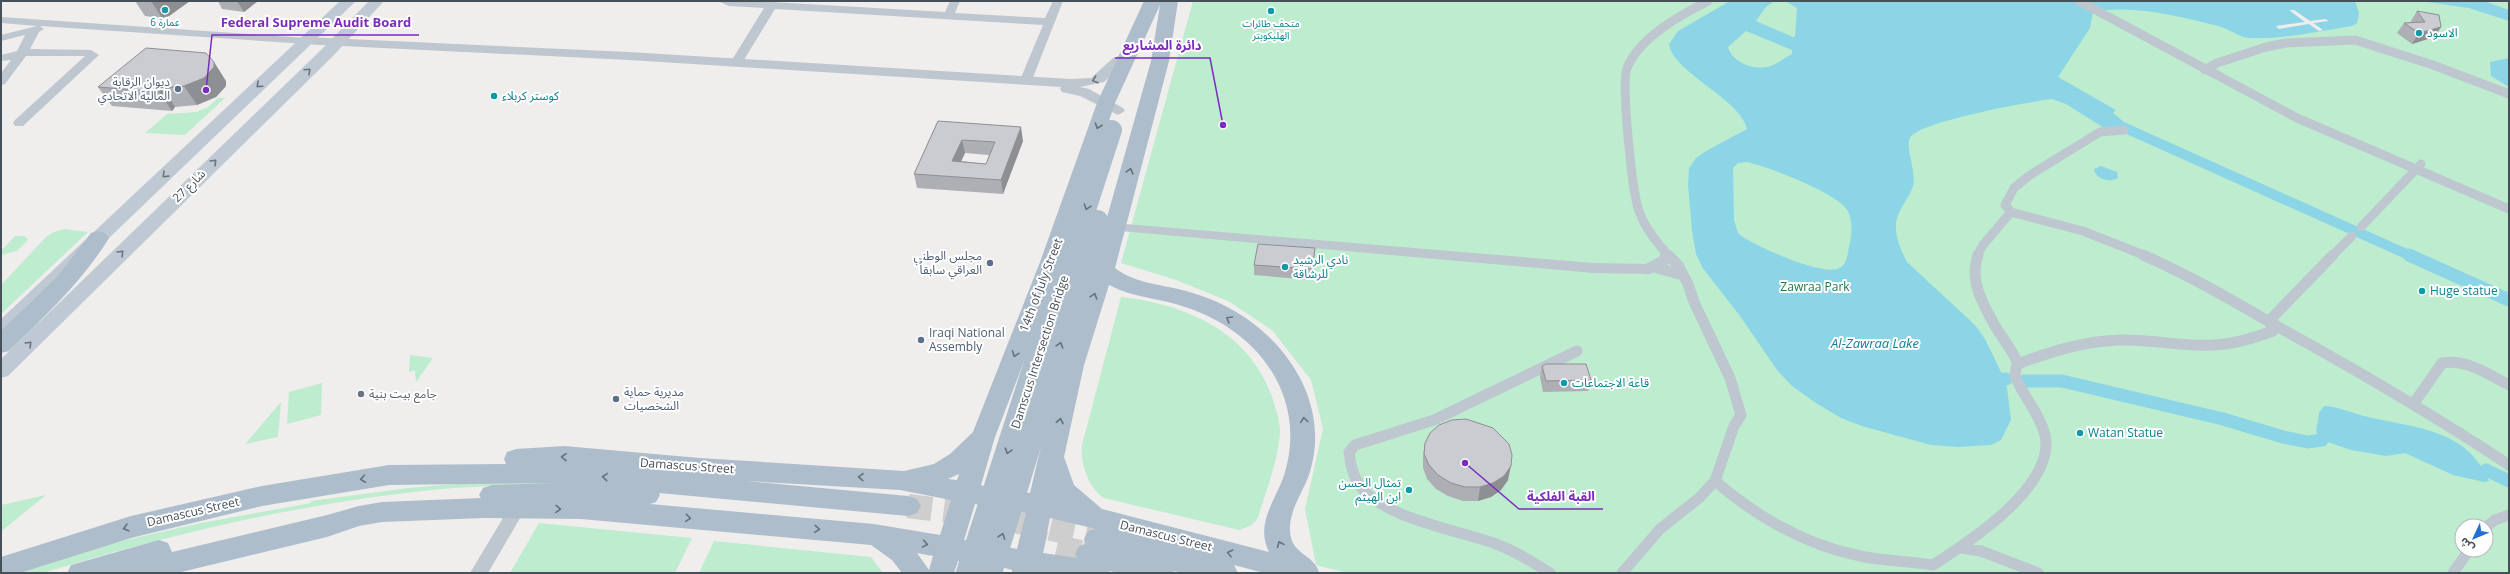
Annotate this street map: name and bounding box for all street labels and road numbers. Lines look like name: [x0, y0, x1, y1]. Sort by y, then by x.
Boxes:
street label: شارع 27: [168, 165, 210, 207]
street label: 14th of July Street: [1015, 236, 1066, 334]
street label: Damscus Intersection Bridge: [1007, 273, 1072, 431]
street label: Damascus Street: [639, 454, 735, 477]
street label: Damascus Street: [145, 493, 241, 530]
street label: Damascus Street: [1118, 516, 1214, 555]

